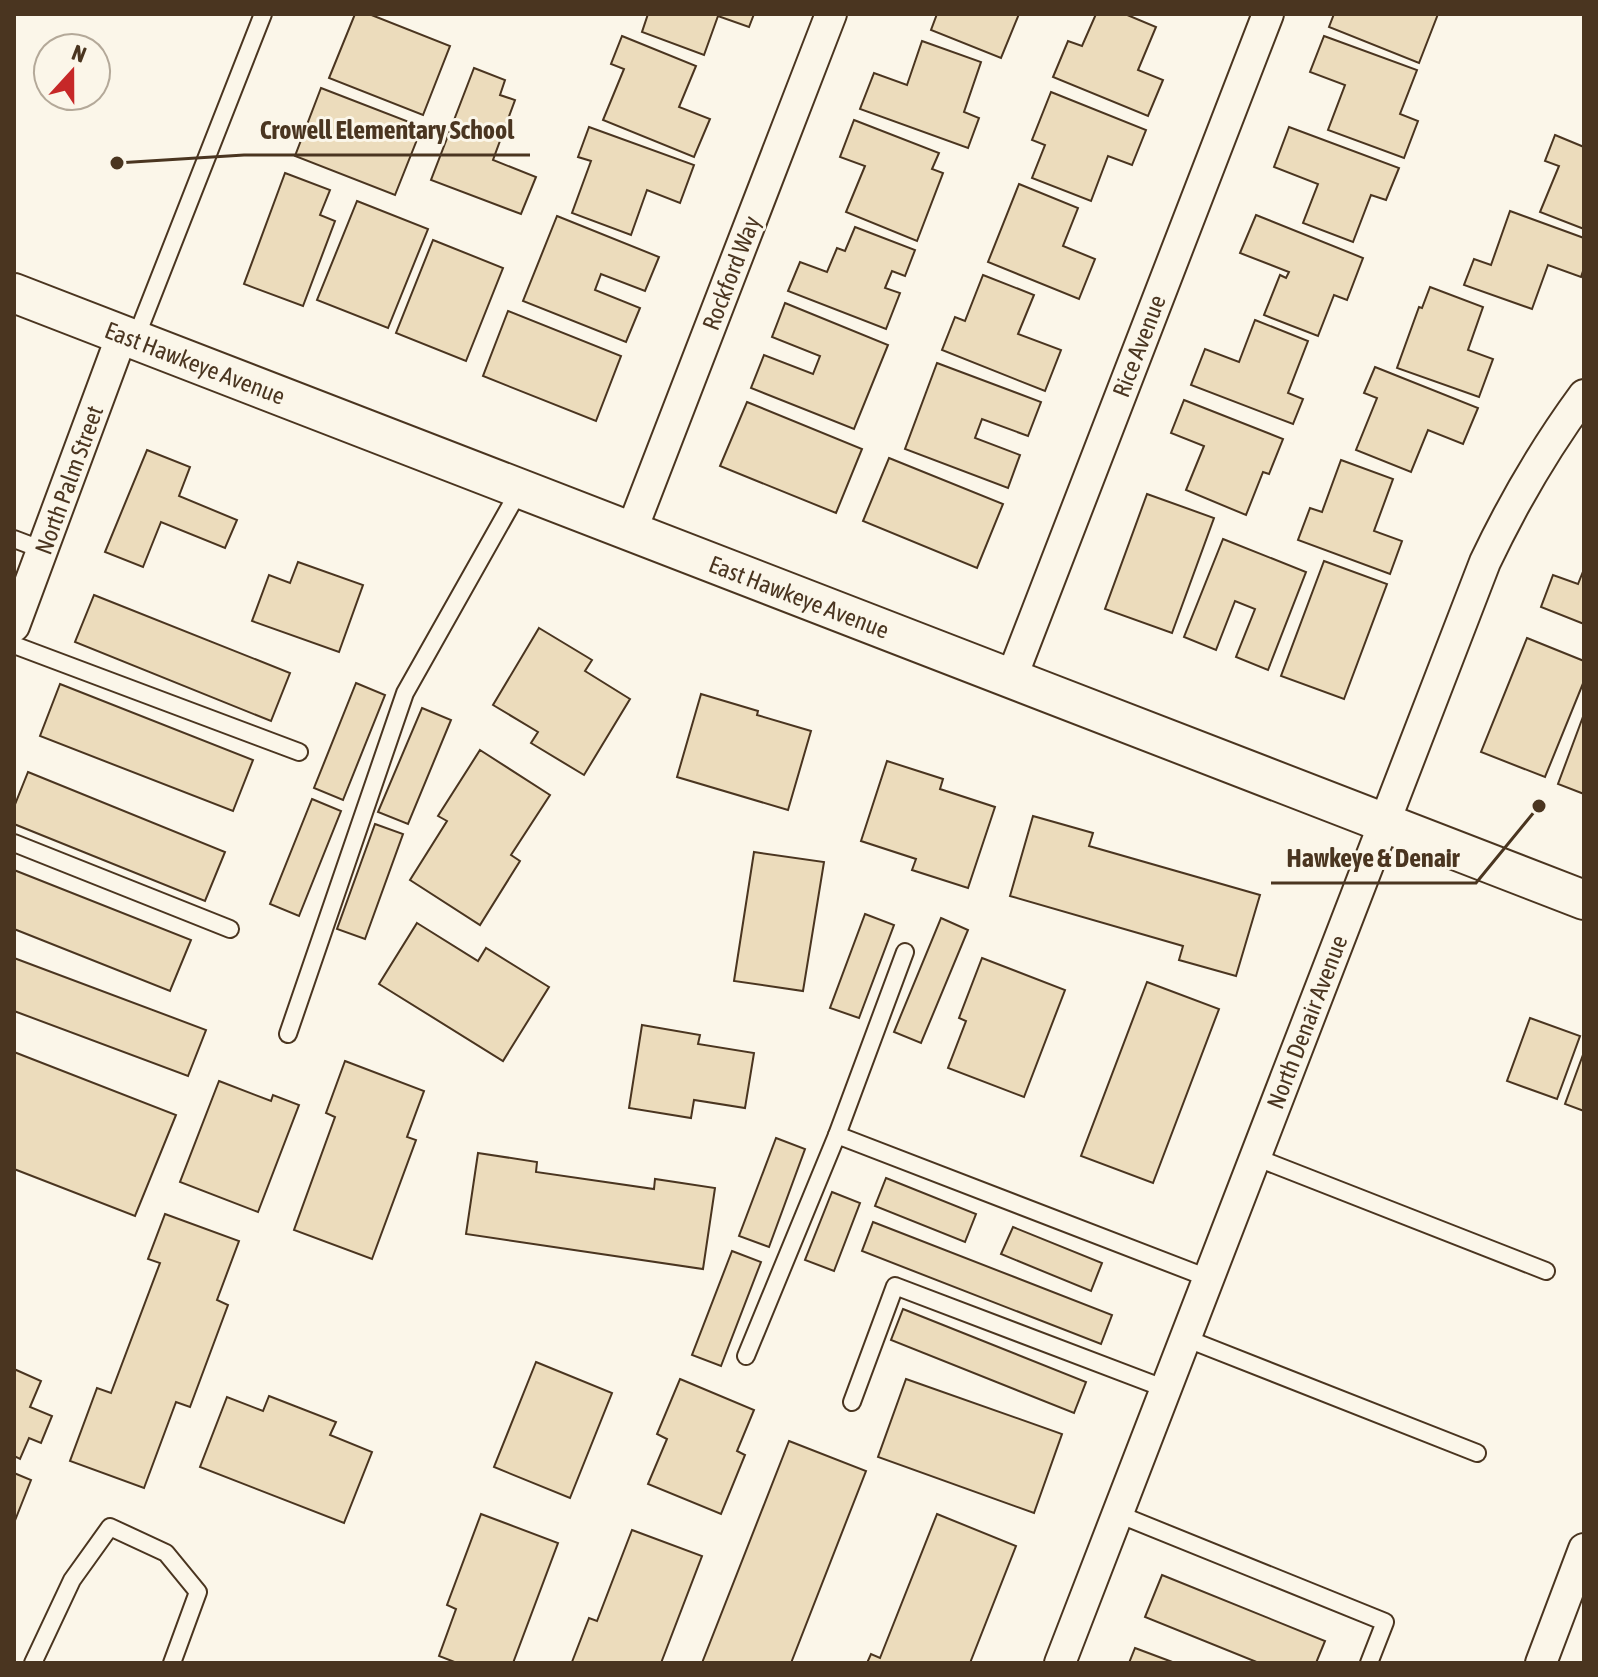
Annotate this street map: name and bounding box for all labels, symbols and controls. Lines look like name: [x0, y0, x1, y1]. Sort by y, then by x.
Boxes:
north arrow: [32, 32, 112, 112]
text: N: [68, 39, 90, 68]
callout: Crowell Elementary School: [244, 105, 530, 155]
text: Crowell Elementary School: [260, 115, 515, 145]
street label: Rockford Way: [697, 212, 765, 334]
street label: Rice Avenue: [1107, 291, 1171, 401]
street label: East Hawkeye Avenue: [101, 316, 289, 410]
street label: North Palm Street: [30, 402, 108, 558]
street label: East Hawkeye Avenue: [705, 550, 893, 644]
callout: Hawkeye & Denair: [1271, 833, 1476, 883]
text: Hawkeye & Denair: [1287, 843, 1461, 873]
street label: North Denair Avenue: [1262, 931, 1352, 1113]

